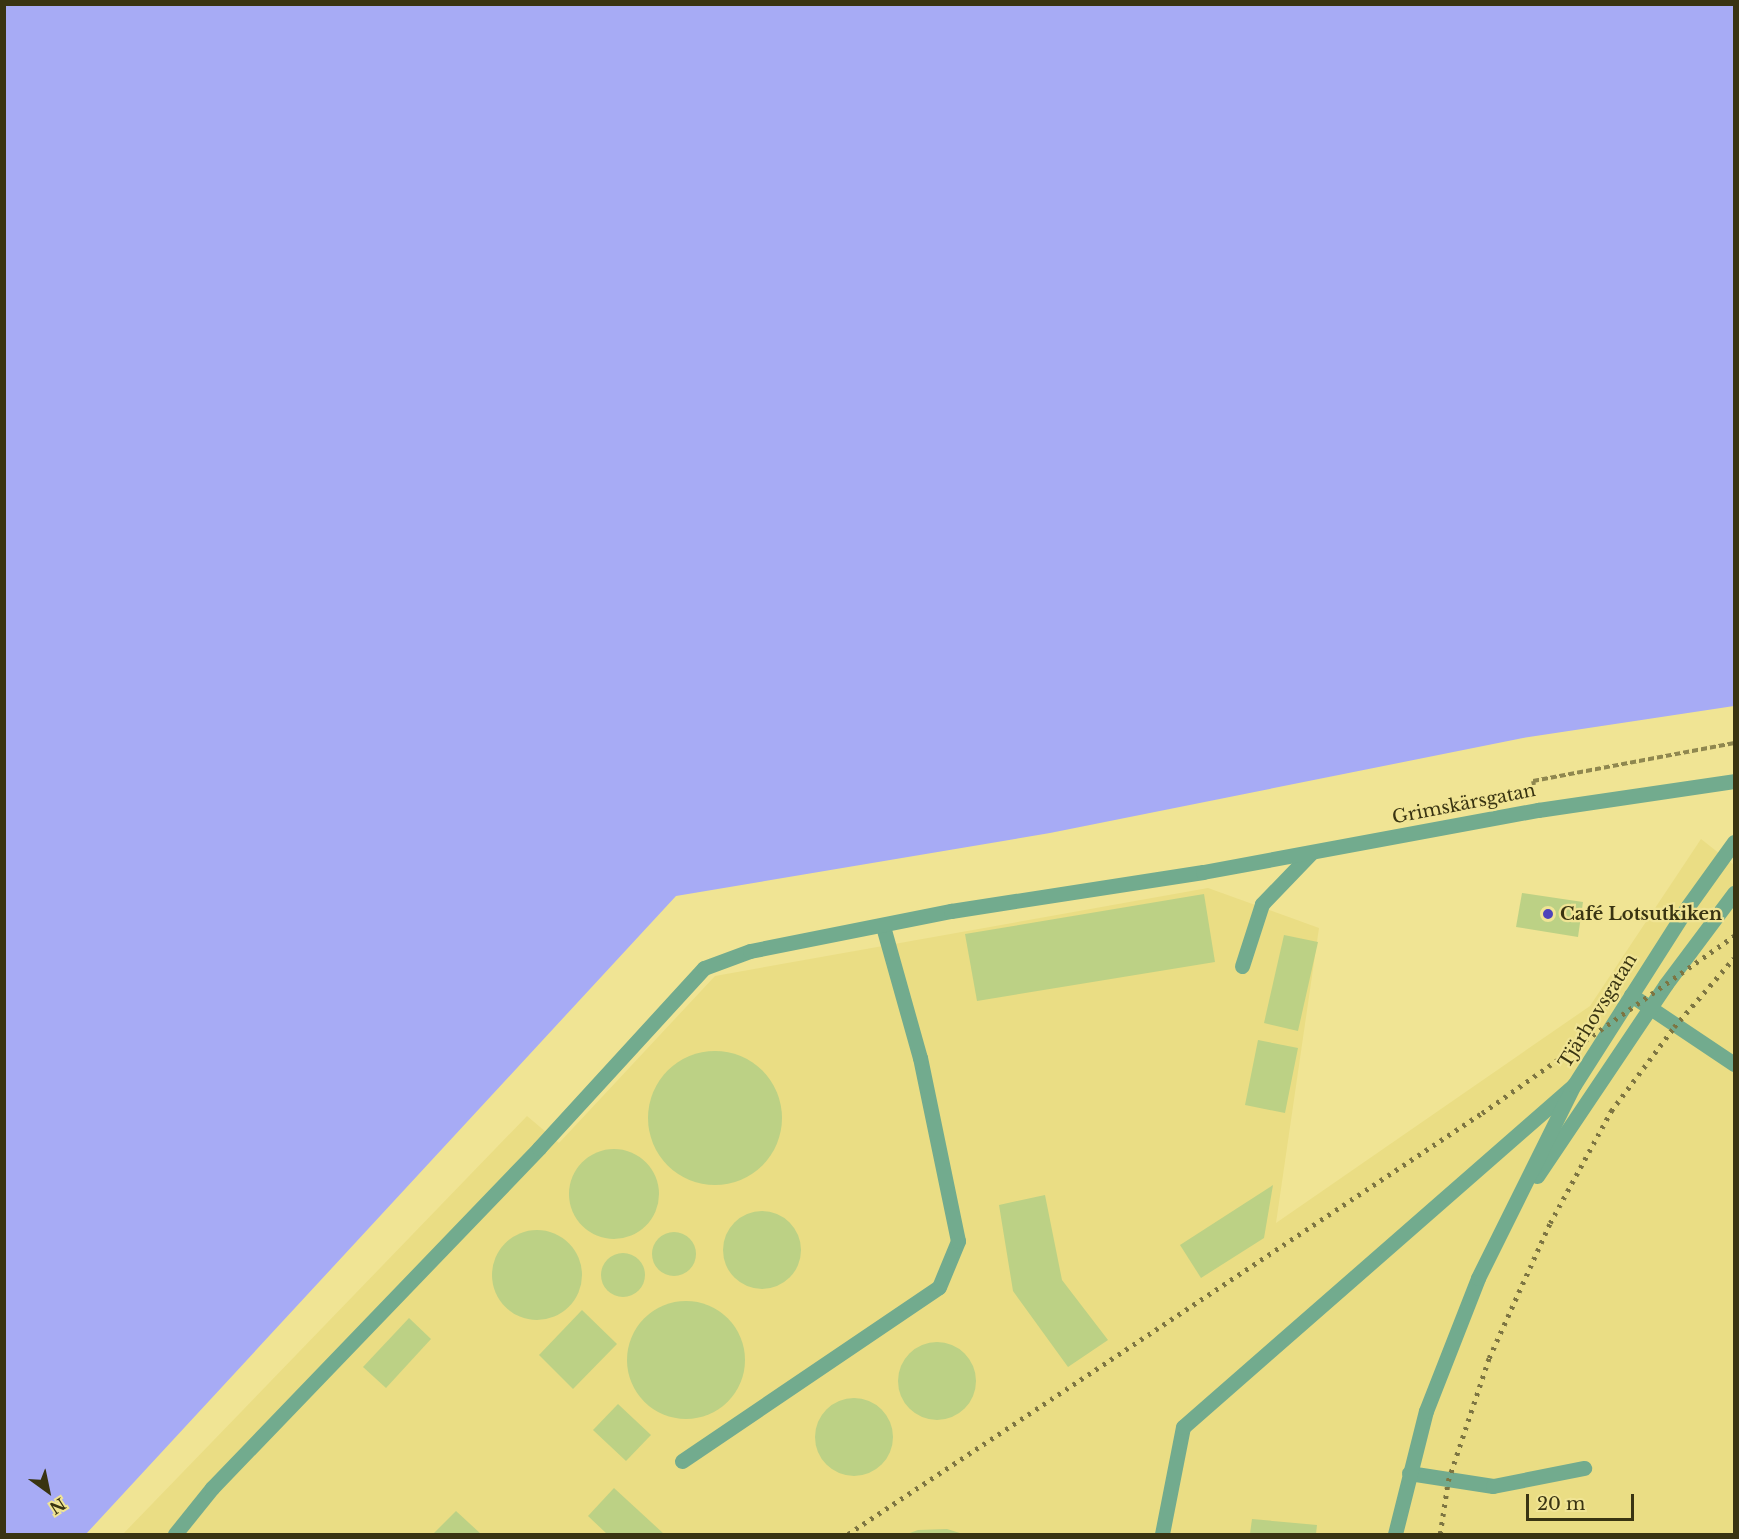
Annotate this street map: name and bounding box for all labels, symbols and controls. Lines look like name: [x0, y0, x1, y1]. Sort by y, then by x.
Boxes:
street label: Grimskärsgatan: [1390, 780, 1538, 828]
place label: Café Lotsutkiken: [1560, 903, 1722, 925]
marker: Café Lotsutkiken: [1541, 907, 1555, 921]
street label: Tjärhovsgatan: [1554, 950, 1642, 1072]
north arrow: [18, 1461, 78, 1521]
scale bar: [1529, 1482, 1637, 1520]
text: 20 m: [1537, 1493, 1585, 1515]
text: N: [46, 1494, 70, 1519]

